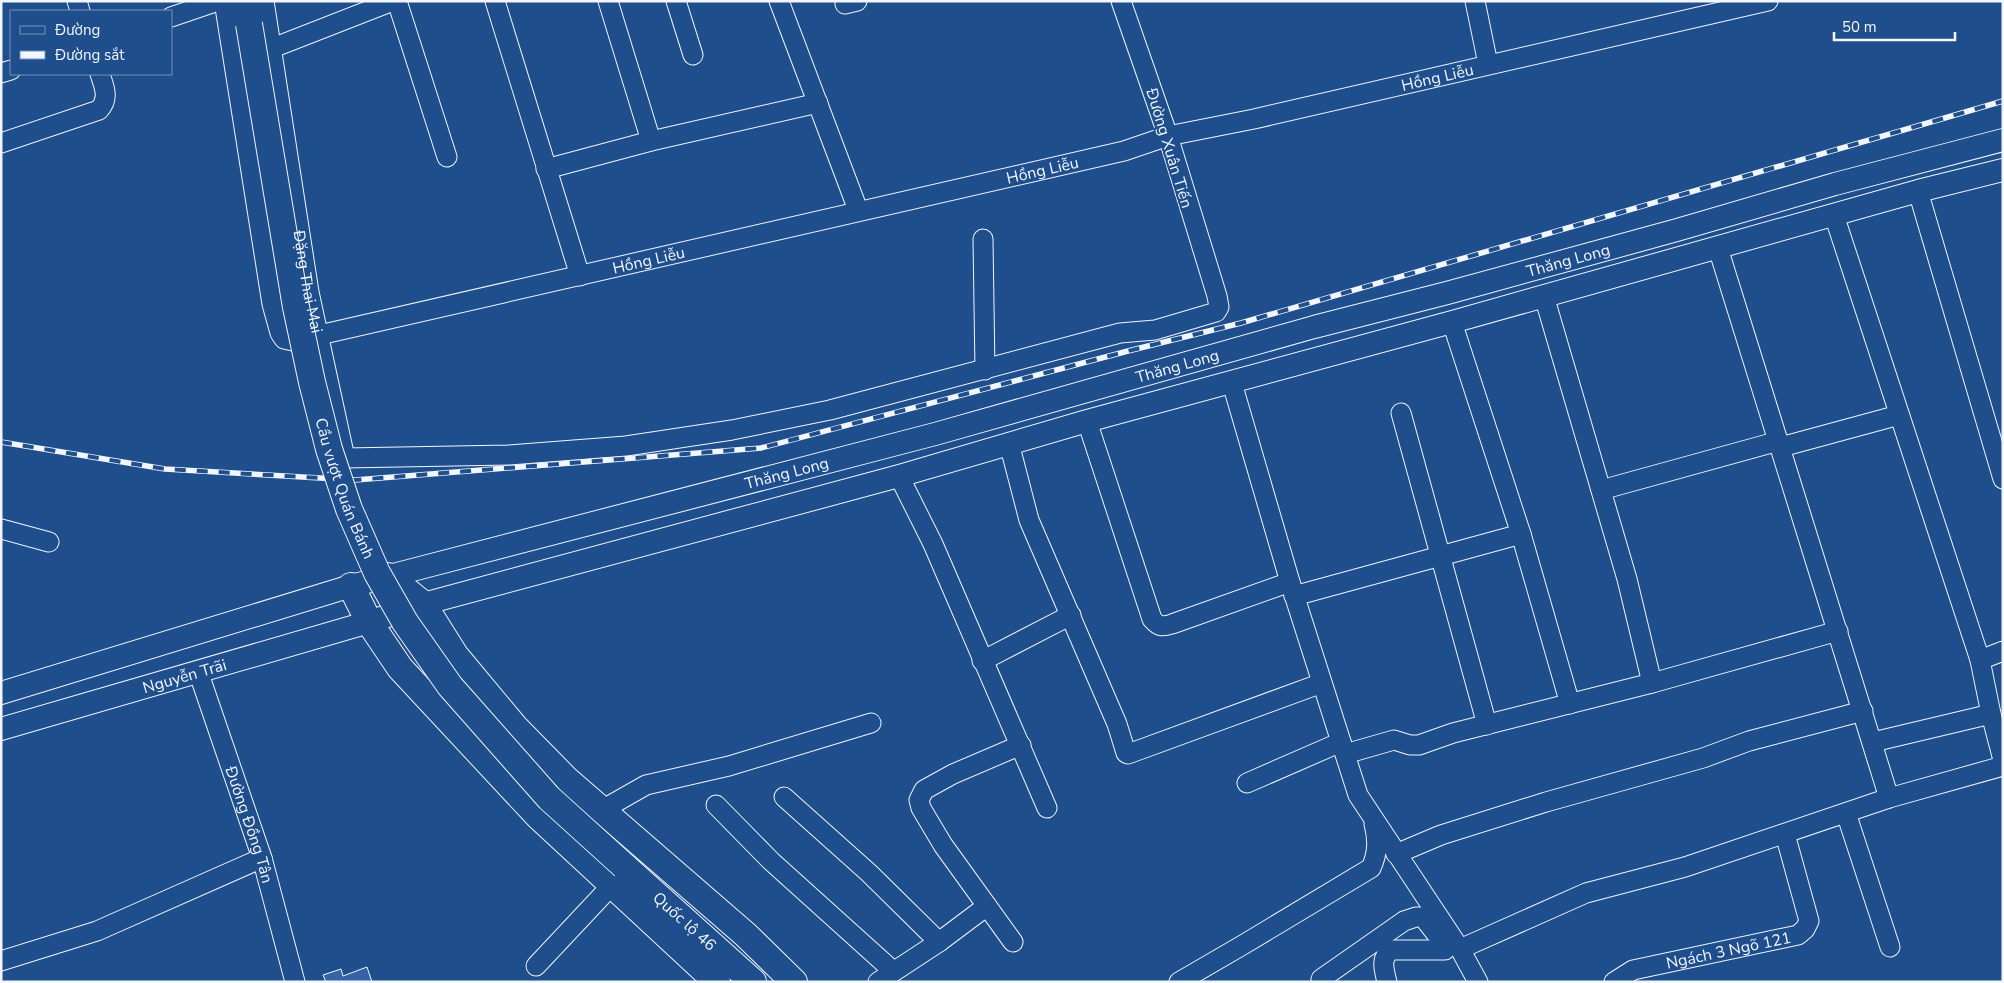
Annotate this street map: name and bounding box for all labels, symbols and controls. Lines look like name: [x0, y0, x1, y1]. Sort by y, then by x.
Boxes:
legend: [10, 10, 172, 75]
scale bar: [1834, 10, 1955, 42]
text: 50 m: [1842, 17, 1877, 37]
text: Đường: [54, 20, 100, 40]
text: Đường sắt: [54, 45, 125, 65]
street label: Hồng Liễu: [1399, 59, 1476, 97]
street label: Đường Xuân Tiến: [1140, 85, 1198, 211]
street label: Hồng Liễu: [1004, 152, 1081, 190]
street label: Đặng Thai Mai: [287, 228, 328, 335]
street label: Thăng Long: [1524, 239, 1613, 283]
street label: Hồng Liễu: [610, 242, 687, 280]
street label: Thăng Long: [1133, 344, 1222, 389]
street label: Cầu vượt Quán Bánh: [310, 416, 380, 563]
street label: Thăng Long: [742, 452, 831, 495]
street label: Nguyễn Trãi: [140, 654, 229, 699]
street label: Đường Đồng Tân: [219, 762, 278, 885]
street label: Quốc lộ 46: [648, 887, 721, 956]
street label: Ngách 3 Ngõ 121: [1664, 927, 1793, 975]

